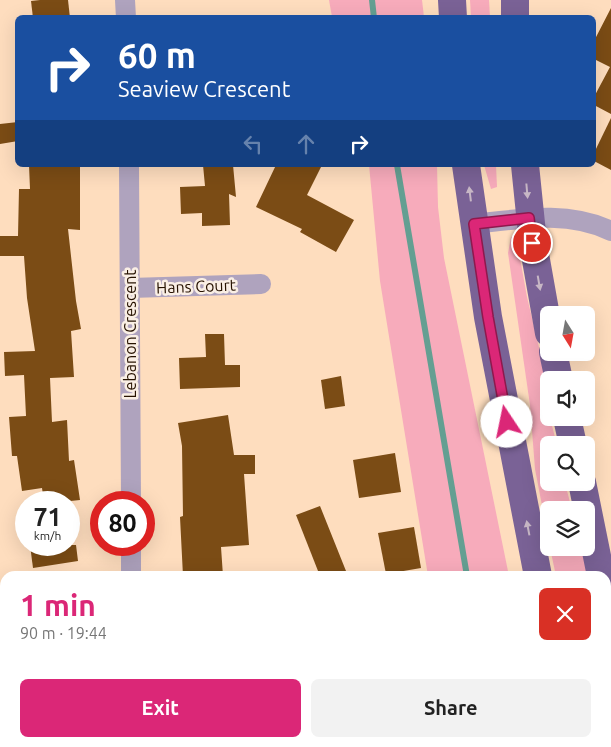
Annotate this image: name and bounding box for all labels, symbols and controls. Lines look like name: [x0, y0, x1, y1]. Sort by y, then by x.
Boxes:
icon: right: [35, 35, 100, 100]
text: 60 m: [118, 35, 196, 75]
text: Seaview Crescent: [118, 76, 290, 101]
icon: left: [239, 130, 267, 158]
icon: ahead: [292, 130, 320, 158]
icon: right: [345, 130, 373, 158]
one-way arrow: [523, 184, 531, 200]
one-way arrow: [466, 186, 474, 202]
pin: [511, 222, 553, 264]
icon: arrive: [518, 229, 546, 257]
street label: Lebanon Crescent: [121, 269, 139, 399]
street label: Hans Court: [156, 276, 237, 296]
one-way arrow: [536, 276, 544, 292]
north arrow: [540, 306, 595, 361]
map controls: [540, 306, 595, 556]
button: sound: [540, 371, 595, 426]
position arrow: [480, 395, 532, 447]
button: search: [540, 436, 595, 491]
speed limit sign: 80: [90, 491, 155, 556]
button: layers: [540, 501, 595, 556]
text: 71: [33, 503, 62, 531]
one-way arrow: [524, 521, 532, 536]
text: km/h: [34, 529, 61, 542]
text: 1 min: [20, 588, 96, 622]
button: close: [539, 588, 591, 640]
text: 90 m · 19:44: [20, 624, 107, 642]
button: Exit: [20, 679, 301, 737]
button: Share: [311, 679, 591, 737]

